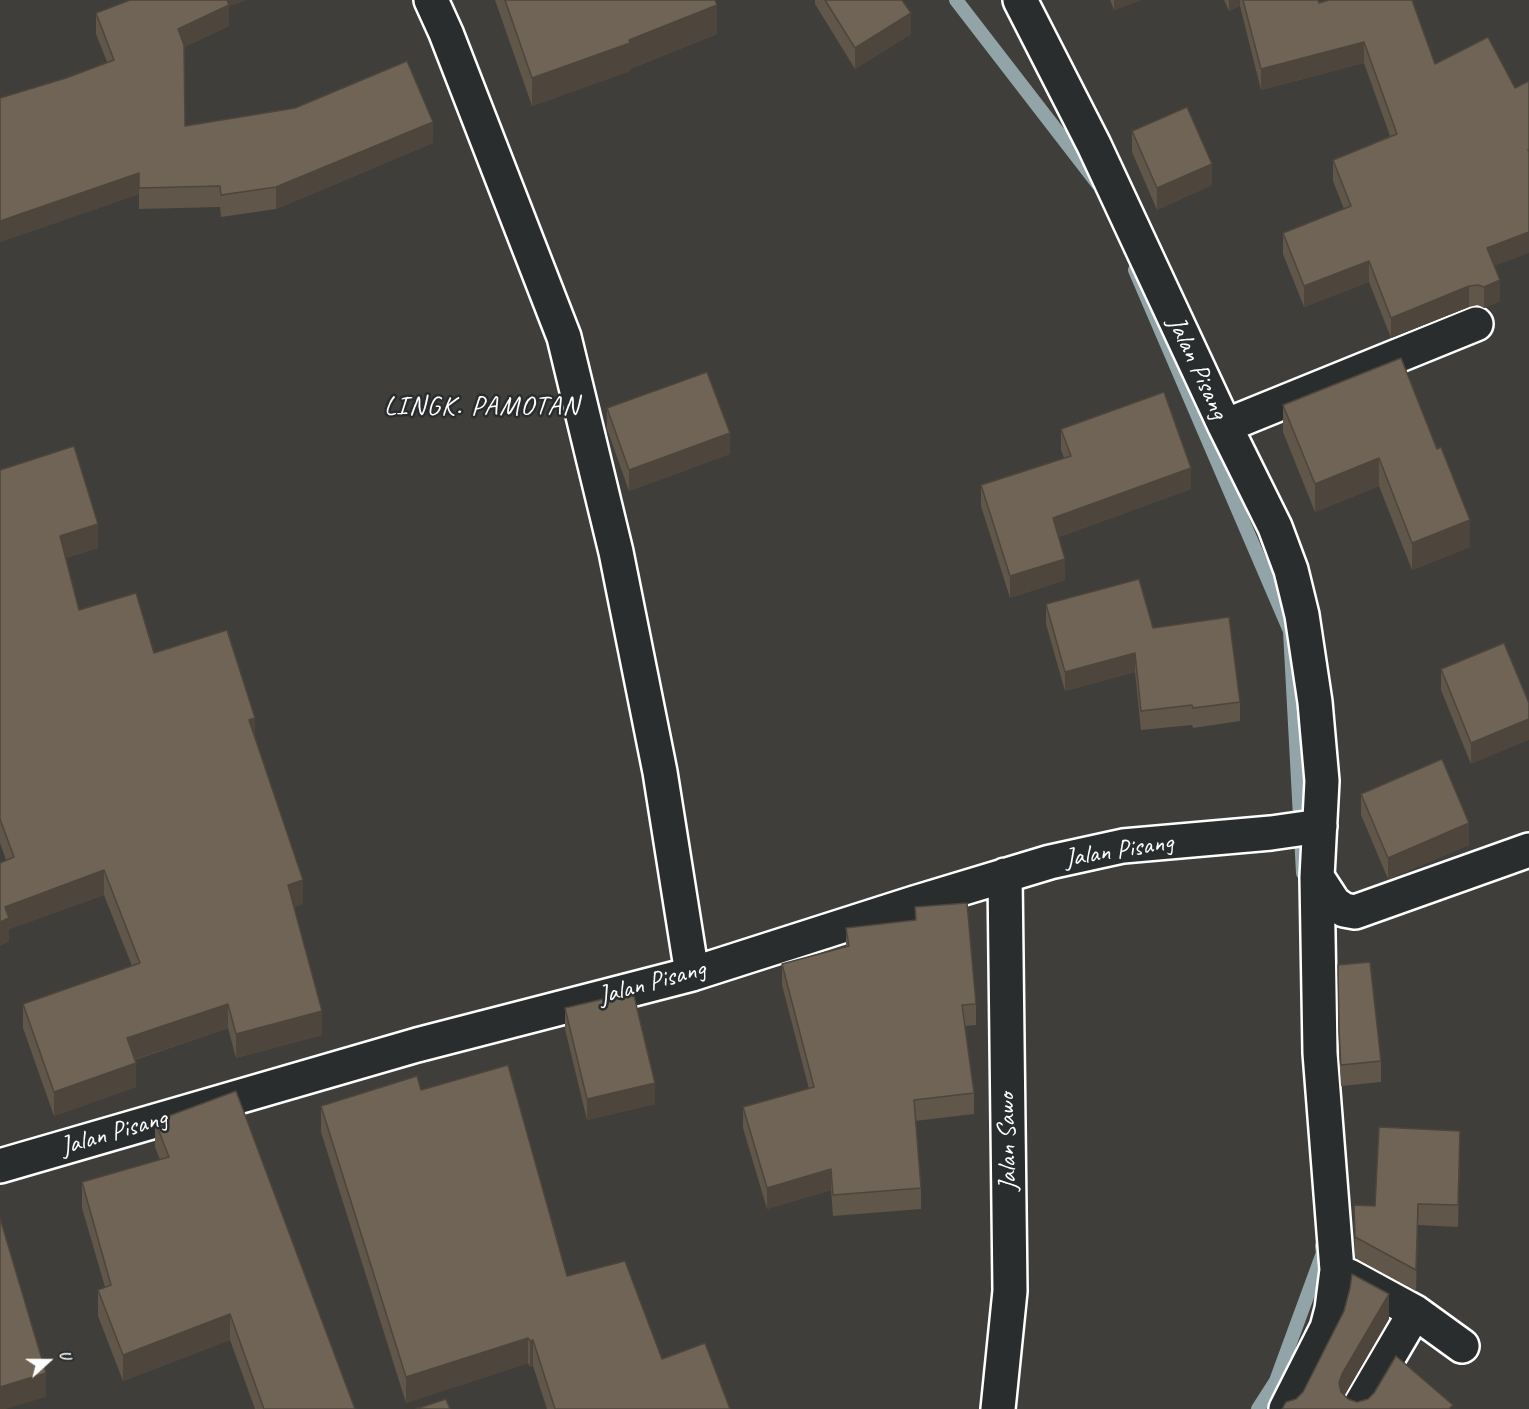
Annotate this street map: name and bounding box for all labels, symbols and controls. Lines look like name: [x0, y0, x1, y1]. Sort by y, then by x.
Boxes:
street label: Jalan Pisang: [1160, 312, 1234, 424]
district label: LINGK. PAMOTAN: [384, 391, 580, 423]
street label: Jalan Pisang: [1063, 827, 1175, 875]
street label: Jalan Pisang: [595, 954, 709, 1012]
street label: Jalan Sawo: [992, 1093, 1024, 1191]
street label: Jalan Pisang: [57, 1103, 171, 1163]
north arrow: [18, 1331, 78, 1391]
text: U: [54, 1347, 76, 1362]

